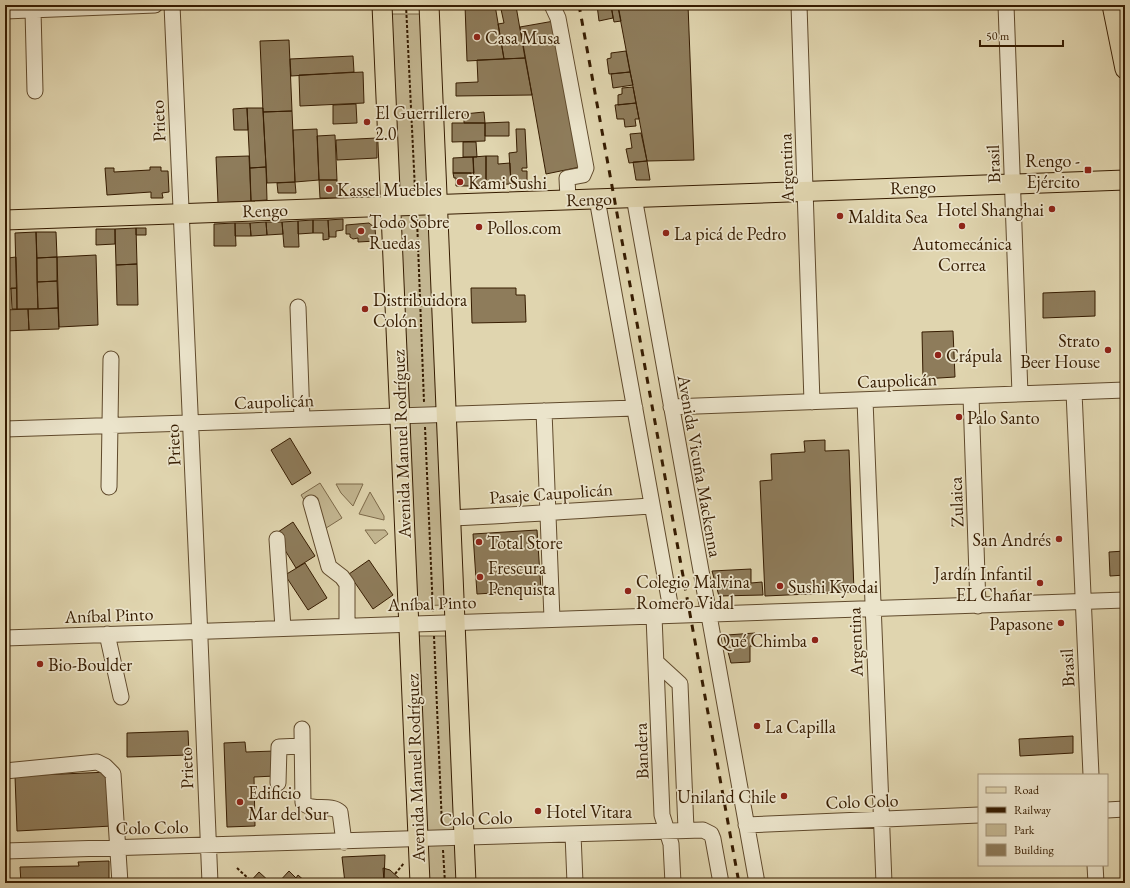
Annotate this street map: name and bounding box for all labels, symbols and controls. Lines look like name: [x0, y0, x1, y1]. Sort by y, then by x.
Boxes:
scale bar: [980, 22, 1063, 48]
place label: Casa Musa: [485, 26, 561, 49]
text: 50 m: [986, 28, 1010, 44]
marker: Casa Musa: [472, 32, 482, 42]
street label: Prieto: [145, 99, 171, 143]
place label: El Guerrillero 2.0: [375, 101, 470, 145]
marker: El Guerrillero 2.0: [362, 117, 372, 127]
street label: Argentina: [773, 132, 799, 204]
street label: Brasil: [981, 144, 1005, 184]
place label: Rengo - Ejército: [1025, 149, 1080, 193]
marker: Rengo - Ejército: [1083, 165, 1093, 175]
place label: Kami Sushi: [468, 171, 547, 194]
street label: Rengo: [890, 175, 937, 199]
marker: Kami Sushi: [455, 177, 465, 187]
place label: Kassel Muebles: [337, 178, 442, 201]
marker: Kassel Muebles: [324, 184, 334, 194]
street label: Rengo: [566, 187, 613, 211]
street label: Rengo: [242, 198, 289, 222]
place label: Hotel Shanghai: [937, 198, 1045, 221]
marker: Hotel Shanghai: [1047, 204, 1057, 214]
place label: Maldita Sea: [848, 205, 929, 228]
place label: Todo Sobre Ruedas: [369, 210, 449, 254]
marker: Maldita Sea: [835, 211, 845, 221]
place label: Pollos.com: [487, 216, 562, 239]
marker: Automecánica Correa: [957, 221, 967, 231]
marker: Pollos.com: [474, 222, 484, 232]
place label: La picá de Pedro: [674, 222, 787, 245]
marker: Todo Sobre Ruedas: [356, 226, 366, 236]
marker: La picá de Pedro: [661, 228, 671, 238]
place label: Automecánica Correa: [911, 232, 1013, 276]
place label: Distribuidora Colón: [373, 288, 468, 332]
marker: Distribuidora Colón: [360, 304, 370, 314]
place label: Strato Beer House: [1020, 329, 1100, 373]
place label: Crápula: [946, 344, 1003, 367]
marker: Strato Beer House: [1103, 345, 1113, 355]
street label: Avenida Manuel Rodríguez: [386, 349, 416, 540]
marker: Crápula: [933, 350, 943, 360]
street label: Caupolicán: [857, 367, 938, 393]
street label: Avenida Vicuña Mackenna: [672, 372, 728, 560]
street label: Caupolicán: [234, 388, 315, 414]
place label: Palo Santo: [967, 406, 1040, 429]
marker: Palo Santo: [954, 412, 964, 422]
street label: Prieto: [160, 423, 186, 467]
street label: Zulaica: [944, 476, 968, 528]
street label: Pasaje Caupolicán: [489, 477, 614, 509]
place label: San Andrés: [972, 528, 1051, 551]
place label: Total Store: [487, 531, 563, 554]
marker: San Andrés: [1054, 534, 1064, 544]
marker: Total Store: [474, 537, 484, 547]
place label: Frescura Penquista: [488, 556, 556, 600]
place label: Jardín Infantil EL Chañar: [932, 562, 1032, 606]
place label: Colegio Malvina Romero Vidal: [636, 570, 751, 614]
marker: Frescura Penquista: [475, 572, 485, 582]
place label: Sushi Kyodai: [788, 575, 879, 598]
marker: Jardín Infantil EL Chañar: [1035, 578, 1045, 588]
marker: Sushi Kyodai: [775, 581, 785, 591]
marker: Colegio Malvina Romero Vidal: [623, 586, 633, 596]
street label: Aníbal Pinto: [386, 590, 477, 616]
street label: Aníbal Pinto: [63, 602, 154, 628]
street label: Argentina: [842, 606, 868, 678]
place label: Papasone: [989, 612, 1053, 635]
marker: Papasone: [1056, 618, 1066, 628]
place label: Qué Chimba: [717, 629, 808, 652]
marker: Qué Chimba: [810, 635, 820, 645]
street label: Brasil: [1055, 648, 1079, 688]
place label: Bio-Boulder: [48, 653, 132, 676]
marker: Bio-Boulder: [35, 659, 45, 669]
street label: Avenida Manuel Rodríguez: [400, 673, 430, 864]
place label: La Capilla: [765, 715, 837, 738]
marker: La Capilla: [752, 721, 762, 731]
street label: Bandera: [628, 722, 653, 780]
street label: Prieto: [174, 747, 198, 789]
legend: [978, 774, 1108, 866]
place label: Edificio Mar del Sur: [248, 781, 329, 825]
text: Road: [1014, 782, 1040, 798]
place label: Uniland Chile: [677, 785, 776, 808]
street label: Colo Colo: [825, 788, 899, 814]
marker: Uniland Chile: [779, 791, 789, 801]
marker: Edificio Mar del Sur: [235, 797, 245, 807]
place label: Hotel Vitara: [546, 800, 633, 823]
text: Railway: [1014, 802, 1052, 818]
street label: Colo Colo: [439, 805, 513, 831]
marker: Hotel Vitara: [533, 806, 543, 816]
street label: Colo Colo: [115, 815, 189, 839]
text: Park: [1014, 822, 1035, 838]
text: Building: [1014, 842, 1055, 858]

